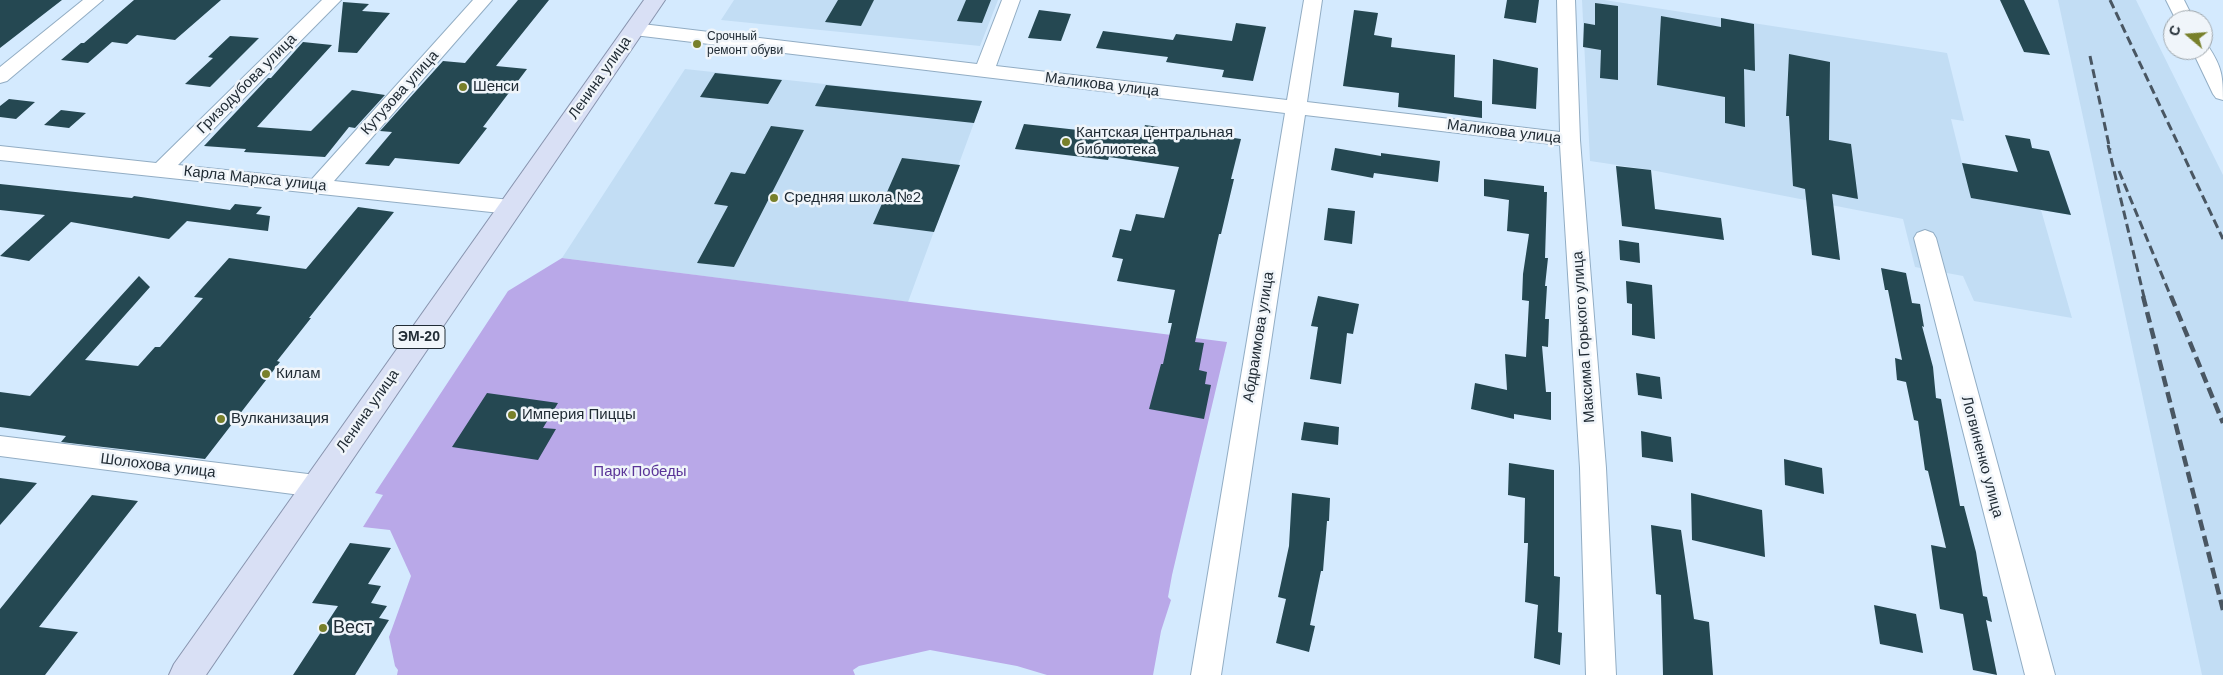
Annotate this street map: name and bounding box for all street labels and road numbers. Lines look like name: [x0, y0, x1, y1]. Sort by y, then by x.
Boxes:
street label: Гризодубова улица: [193, 30, 301, 138]
street label: Ленина улица: [565, 33, 635, 123]
street label: Кутузова улица: [357, 47, 443, 139]
street label: Маликова улица: [1044, 69, 1160, 101]
street label: Маликова улица: [1446, 116, 1562, 148]
street label: Карла Маркса улица: [183, 163, 327, 195]
street label: Максима Горького улица: [1569, 251, 1599, 423]
street label: Абдраимова улица: [1240, 270, 1278, 404]
road number: ЭМ-20: [393, 326, 445, 348]
street label: Ленина улица: [333, 366, 403, 456]
street label: Логвиненко улица: [1957, 394, 2007, 520]
street label: Шолохова улица: [99, 450, 217, 482]

